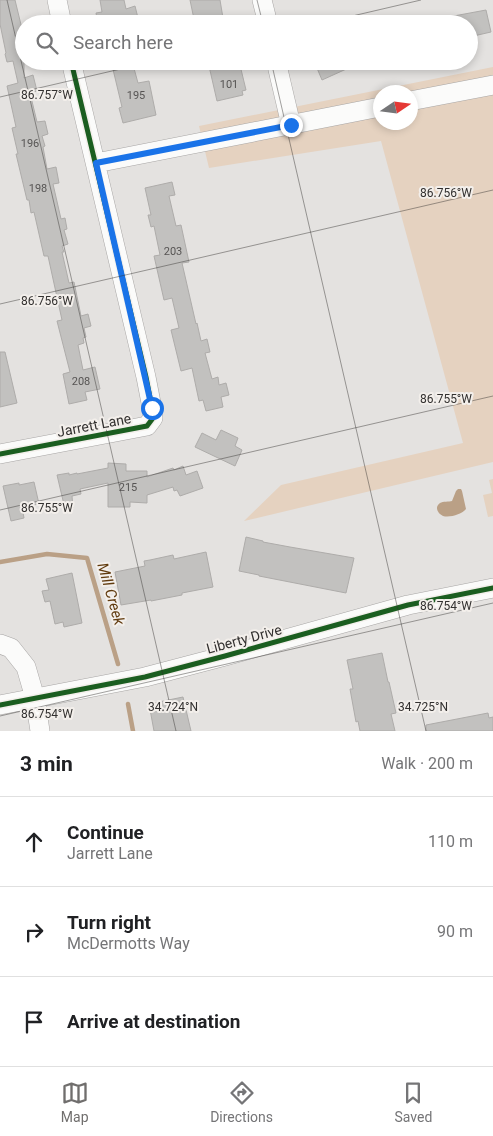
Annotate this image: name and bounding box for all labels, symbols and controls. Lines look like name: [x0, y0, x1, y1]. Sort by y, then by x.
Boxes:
search box: [15, 15, 478, 70]
icon: search: [33, 29, 61, 57]
text: Search here: [73, 31, 173, 54]
house number: 101: [220, 78, 238, 91]
north arrow: [373, 85, 418, 130]
text: 86.757°W: [21, 88, 73, 102]
house number: 195: [127, 89, 145, 102]
route end: [280, 114, 303, 137]
house number: 196: [21, 137, 39, 150]
house number: 198: [29, 182, 47, 195]
text: 86.756°W: [420, 186, 472, 200]
house number: 203: [164, 245, 182, 258]
text: 86.756°W: [21, 294, 73, 308]
house number: 208: [72, 375, 90, 388]
text: 86.755°W: [420, 392, 472, 406]
route start: [141, 397, 164, 420]
street label: Jarrett Lane: [56, 410, 132, 440]
house number: 215: [119, 481, 137, 494]
text: 86.755°W: [21, 501, 73, 515]
water label: Mill Creek: [94, 561, 129, 628]
text: 86.754°W: [420, 599, 472, 613]
street label: Liberty Drive: [205, 621, 283, 657]
text: 34.724°N: [148, 700, 198, 714]
text: 34.725°N: [398, 700, 448, 714]
text: 86.754°W: [21, 707, 73, 721]
text: 3 min: [20, 752, 73, 776]
text: Walk · 200 m: [381, 754, 473, 773]
text: Continue: [67, 821, 144, 844]
icon: ahead: [20, 828, 48, 856]
text: 110 m: [428, 832, 473, 851]
text: Jarrett Lane: [67, 844, 153, 863]
text: Turn right: [67, 911, 151, 934]
icon: right: [20, 918, 48, 946]
text: 90 m: [437, 922, 473, 941]
text: McDermotts Way: [67, 934, 190, 953]
icon: arrive: [20, 1008, 48, 1036]
text: Arrive at destination: [67, 1010, 240, 1033]
tab: Map: [61, 1079, 89, 1125]
tab: Directions: [210, 1079, 273, 1125]
tab: Saved: [394, 1079, 432, 1125]

